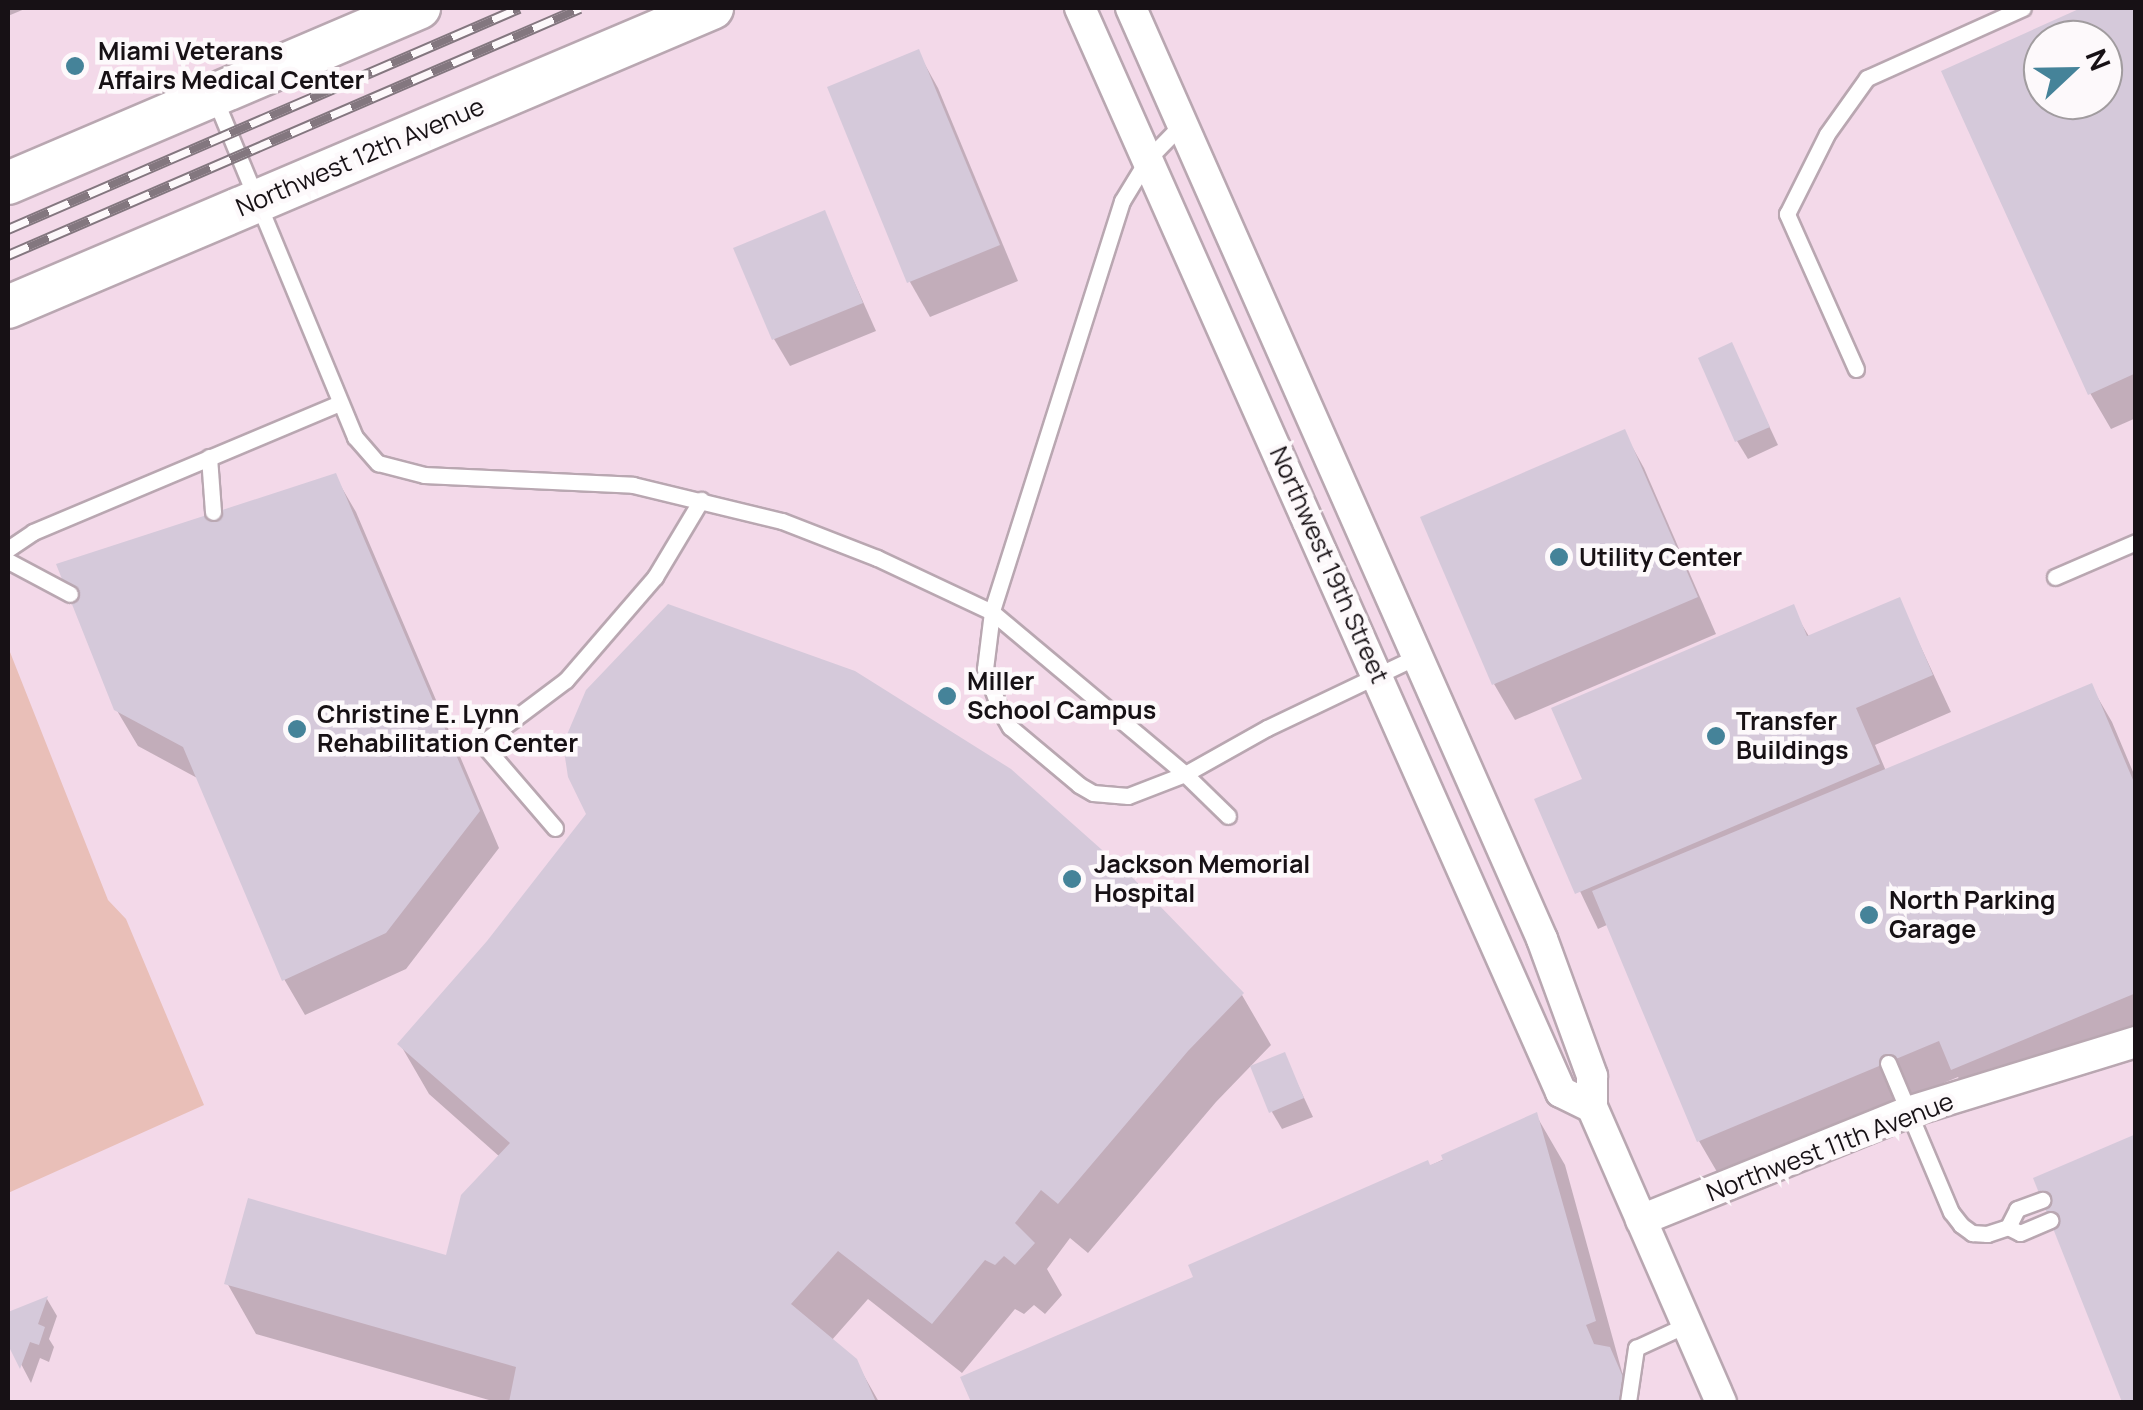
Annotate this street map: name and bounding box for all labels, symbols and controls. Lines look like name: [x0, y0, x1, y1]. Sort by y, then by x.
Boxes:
north arrow: [2023, 20, 2123, 120]
place label: Miami Veterans Affairs Medical Center: [98, 37, 364, 96]
text: N: [2078, 43, 2120, 76]
marker: Miami Veterans Affairs Medical Center: [62, 53, 88, 79]
street label: Northwest 12th Avenue: [231, 91, 489, 223]
street label: Northwest 19th Street: [1263, 442, 1395, 688]
place label: Utility Center: [1579, 542, 1742, 572]
marker: Utility Center: [1548, 546, 1570, 568]
place label: Miller School Campus: [967, 667, 1156, 726]
marker: Miller School Campus: [936, 685, 958, 707]
place label: Christine E. Lynn Rehabilitation Center: [317, 700, 578, 759]
place label: Transfer Buildings: [1736, 707, 1848, 766]
marker: Christine E. Lynn Rehabilitation Center: [286, 718, 308, 740]
marker: Transfer Buildings: [1705, 725, 1727, 747]
place label: Jackson Memorial Hospital: [1094, 850, 1310, 909]
marker: Jackson Memorial Hospital: [1059, 866, 1085, 892]
place label: North Parking Garage: [1889, 886, 2055, 945]
marker: North Parking Garage: [1858, 904, 1880, 926]
street label: Northwest 11th Avenue: [1702, 1086, 1958, 1208]

